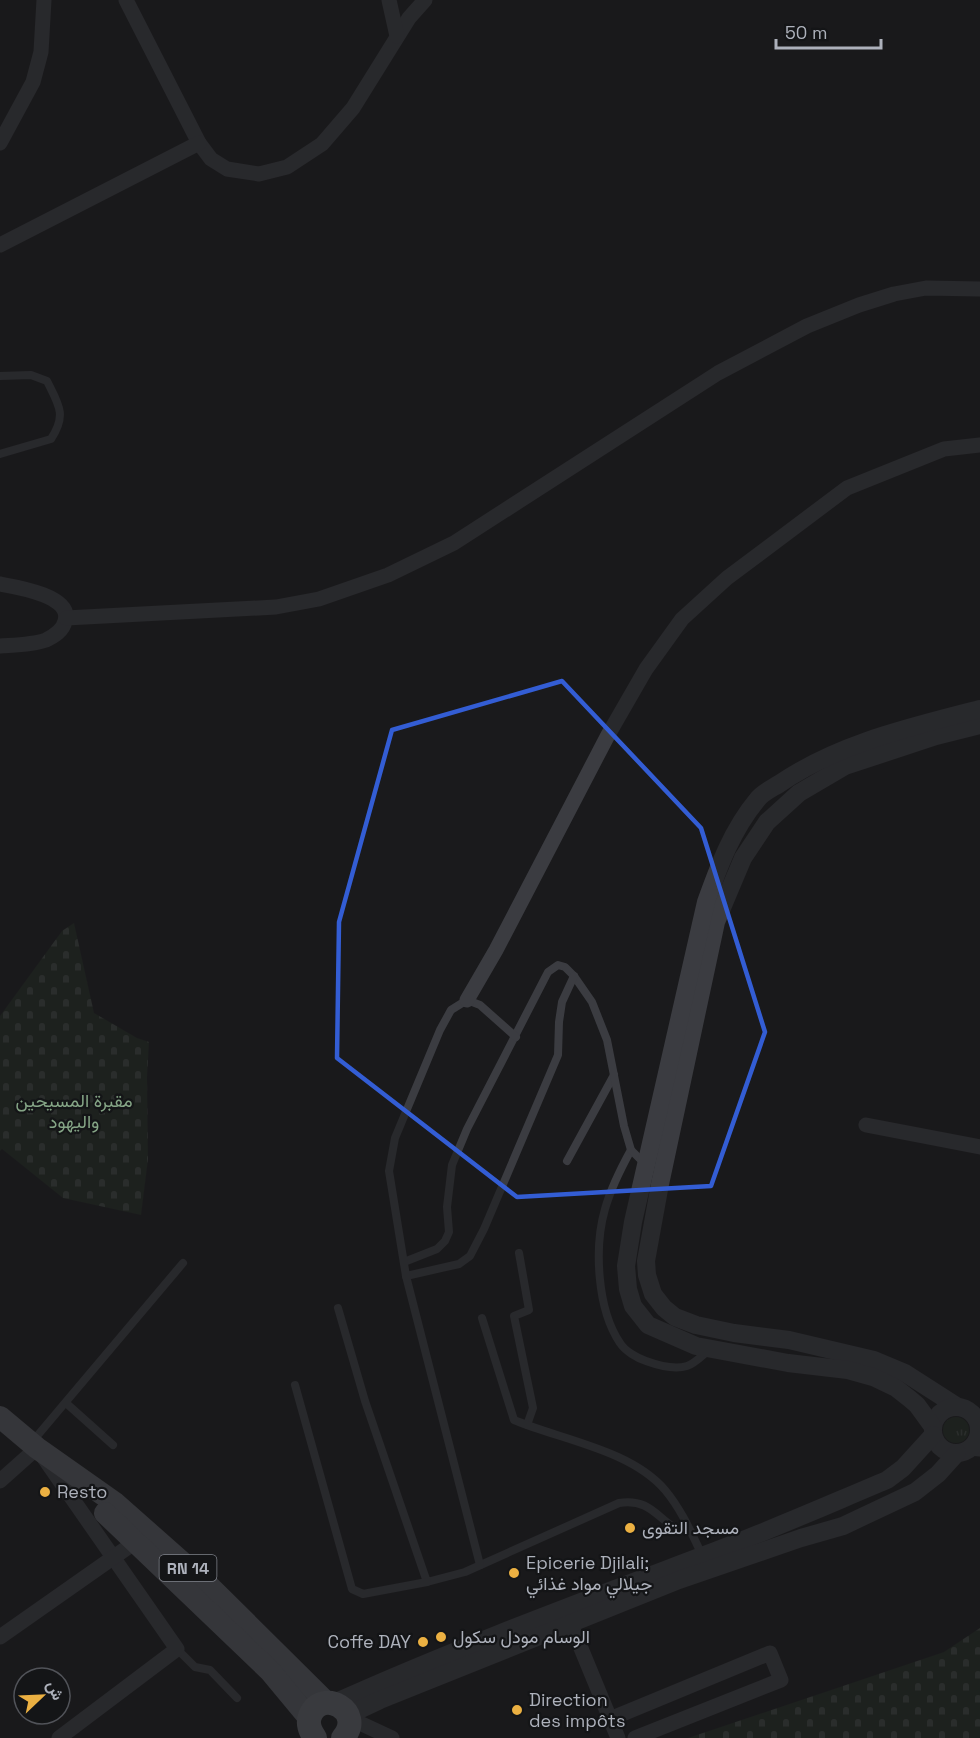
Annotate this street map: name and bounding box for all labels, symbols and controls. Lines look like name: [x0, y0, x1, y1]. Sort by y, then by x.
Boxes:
scale bar: [776, 12, 881, 50]
text: 50 m: [785, 21, 827, 44]
park label: مقبرة المسيحين واليهود: [15, 1089, 133, 1133]
place label: Resto: [57, 1480, 107, 1503]
marker: Resto: [38, 1485, 52, 1499]
place label: مسجد التقوى: [642, 1516, 739, 1539]
marker: مسجد التقوى: [623, 1521, 637, 1535]
place label: Epicerie Djilali; جيلالي مواد غذائي: [526, 1551, 652, 1599]
road number: RN 14: [160, 1555, 216, 1581]
marker: Epicerie Djilali; جيلالي مواد غذائي: [507, 1566, 521, 1580]
place label: الوسام مودل سكول: [453, 1625, 590, 1649]
place label: Coffe DAY: [327, 1630, 411, 1653]
marker: الوسام مودل سكول: [434, 1630, 448, 1644]
marker: Coffe DAY: [416, 1635, 430, 1649]
north arrow: [12, 1666, 72, 1726]
text: ش: [42, 1677, 69, 1703]
place label: Direction des impôts: [529, 1688, 625, 1732]
marker: Direction des impôts: [510, 1703, 524, 1717]

